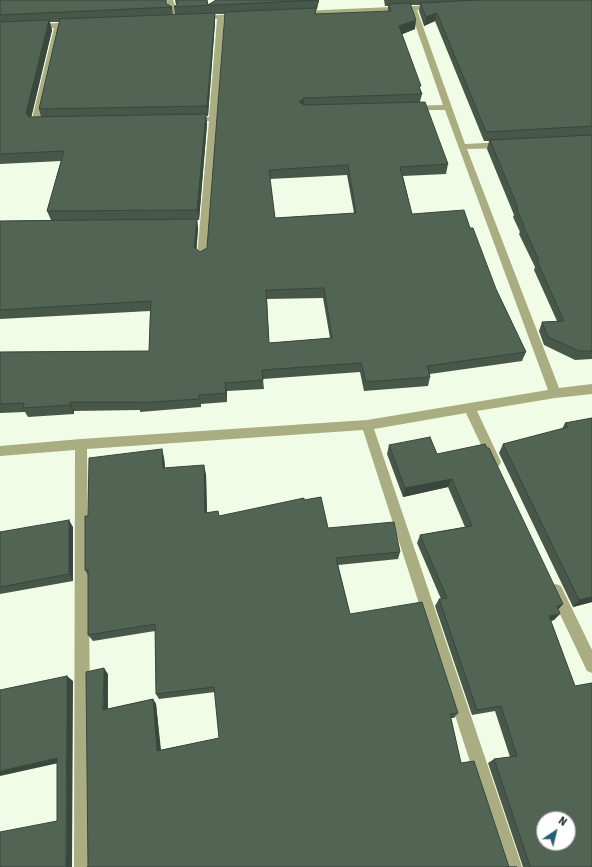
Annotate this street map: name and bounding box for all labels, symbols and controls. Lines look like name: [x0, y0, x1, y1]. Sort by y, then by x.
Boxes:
north arrow: [536, 811, 576, 851]
text: N: [555, 813, 570, 830]

